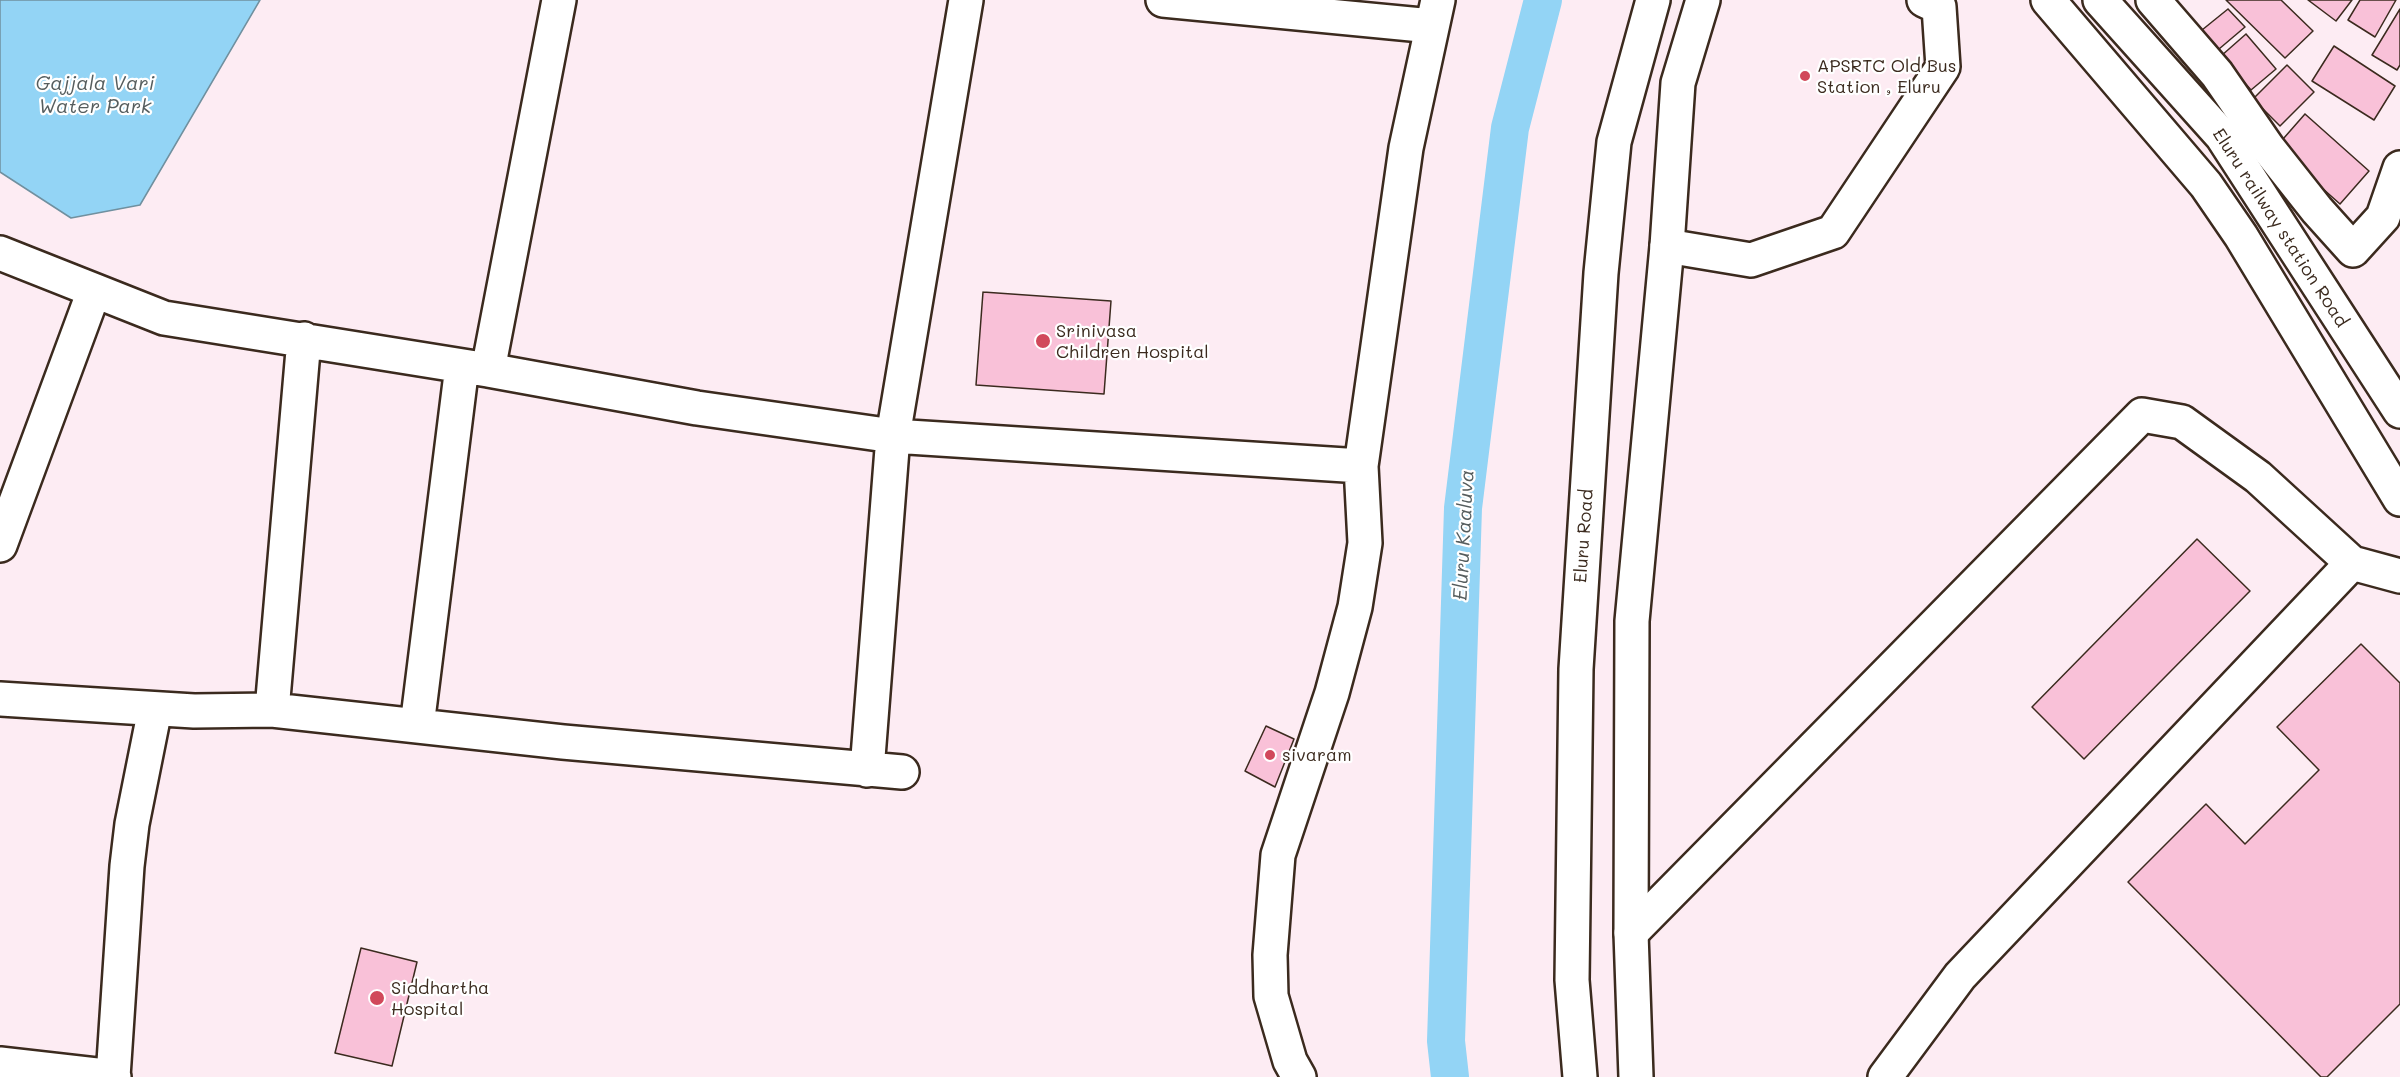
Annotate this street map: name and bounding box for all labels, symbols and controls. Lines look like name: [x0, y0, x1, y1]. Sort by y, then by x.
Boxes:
place label: APSRTC Old Bus Station , Eluru: [1817, 55, 1956, 98]
marker: APSRTC Old Bus Station , Eluru: [1798, 69, 1812, 83]
water label: Gajjala Vari Water Park: [35, 72, 155, 119]
street label: Eluru railway station Road: [2208, 125, 2352, 331]
place label: Srinivasa Children Hospital: [1056, 320, 1209, 362]
marker: Srinivasa Children Hospital: [1034, 332, 1052, 350]
water label: Eluru Kaaluva: [1449, 469, 1479, 601]
street label: Eluru Road: [1570, 488, 1598, 584]
place label: sivaram: [1282, 744, 1352, 766]
marker: sivaram: [1263, 748, 1277, 762]
place label: Siddhartha Hospital: [391, 977, 489, 1020]
marker: Siddhartha Hospital: [368, 989, 386, 1007]

